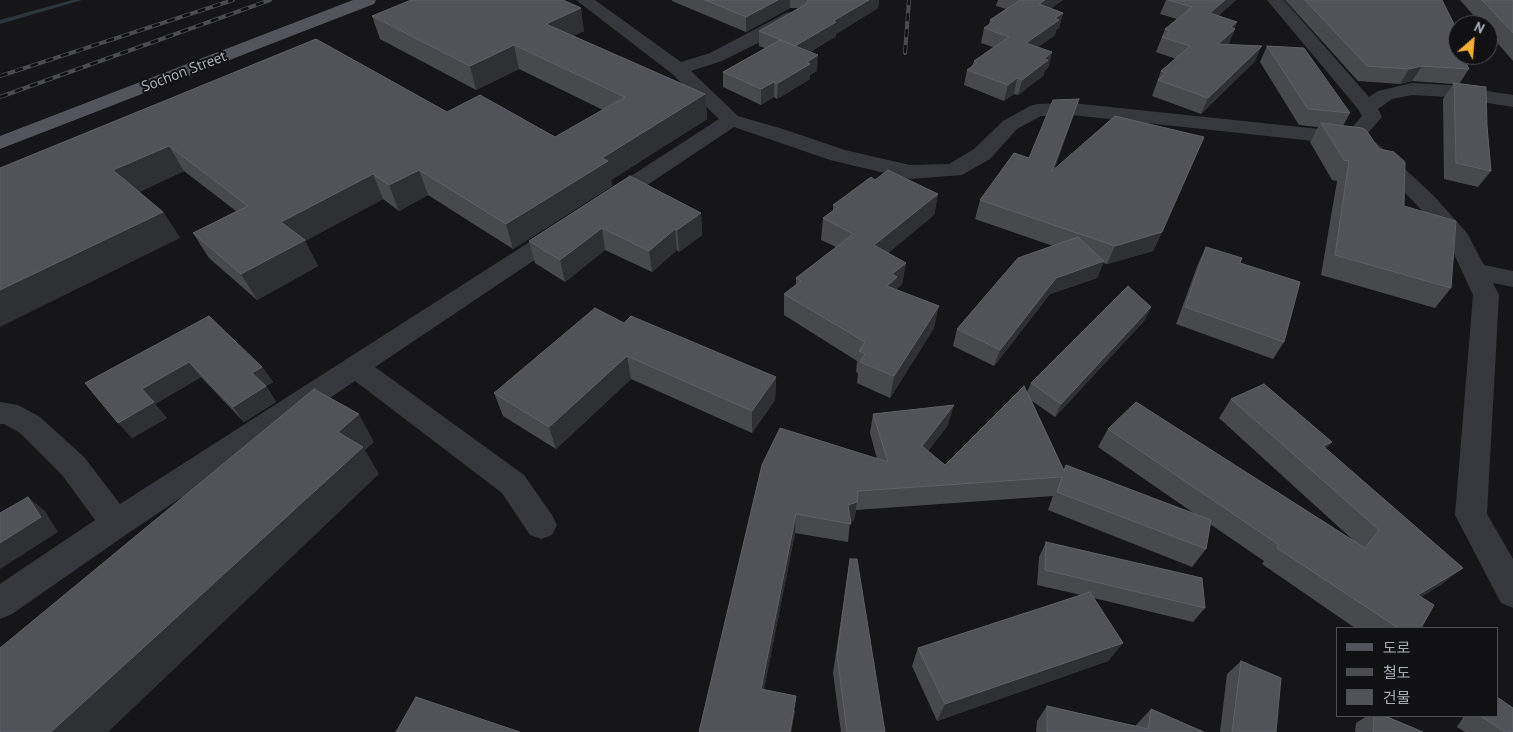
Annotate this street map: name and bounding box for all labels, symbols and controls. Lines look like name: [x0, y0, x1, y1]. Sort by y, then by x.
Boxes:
north arrow: [1448, 15, 1498, 65]
text: N: [1471, 17, 1488, 38]
street label: Sochon Street: [139, 48, 229, 96]
legend: [1336, 627, 1498, 717]
text: 도로: [1383, 638, 1411, 657]
text: 철도: [1383, 663, 1411, 682]
text: 건물: [1383, 688, 1411, 707]

